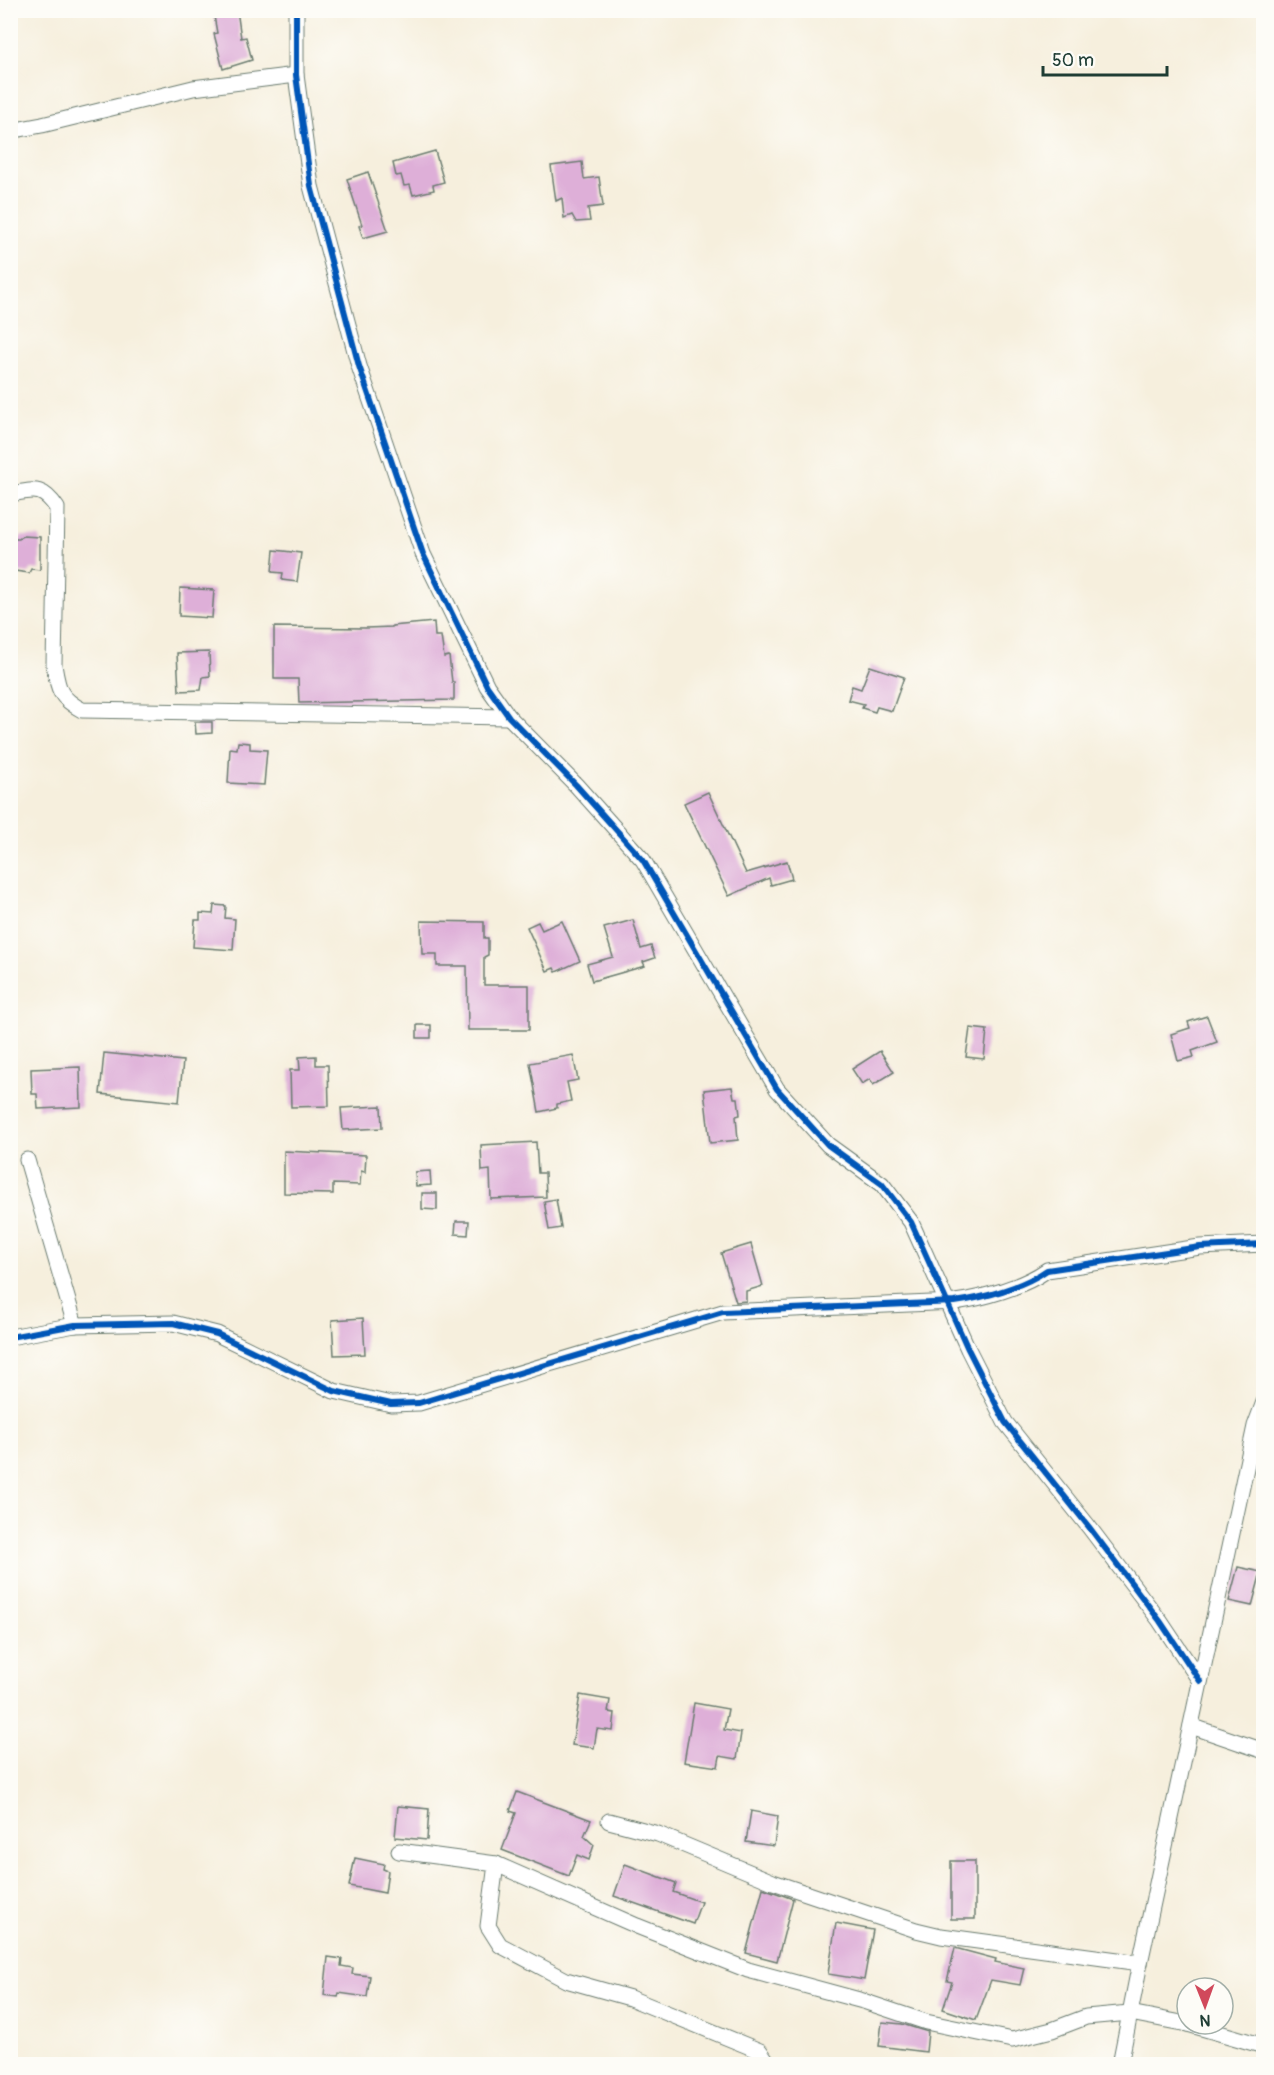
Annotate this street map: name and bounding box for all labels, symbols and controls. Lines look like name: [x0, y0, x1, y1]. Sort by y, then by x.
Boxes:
scale bar: [1043, 39, 1168, 77]
text: 50 m: [1052, 49, 1094, 72]
north arrow: [1175, 1976, 1235, 2036]
text: N: [1199, 2010, 1211, 2030]

